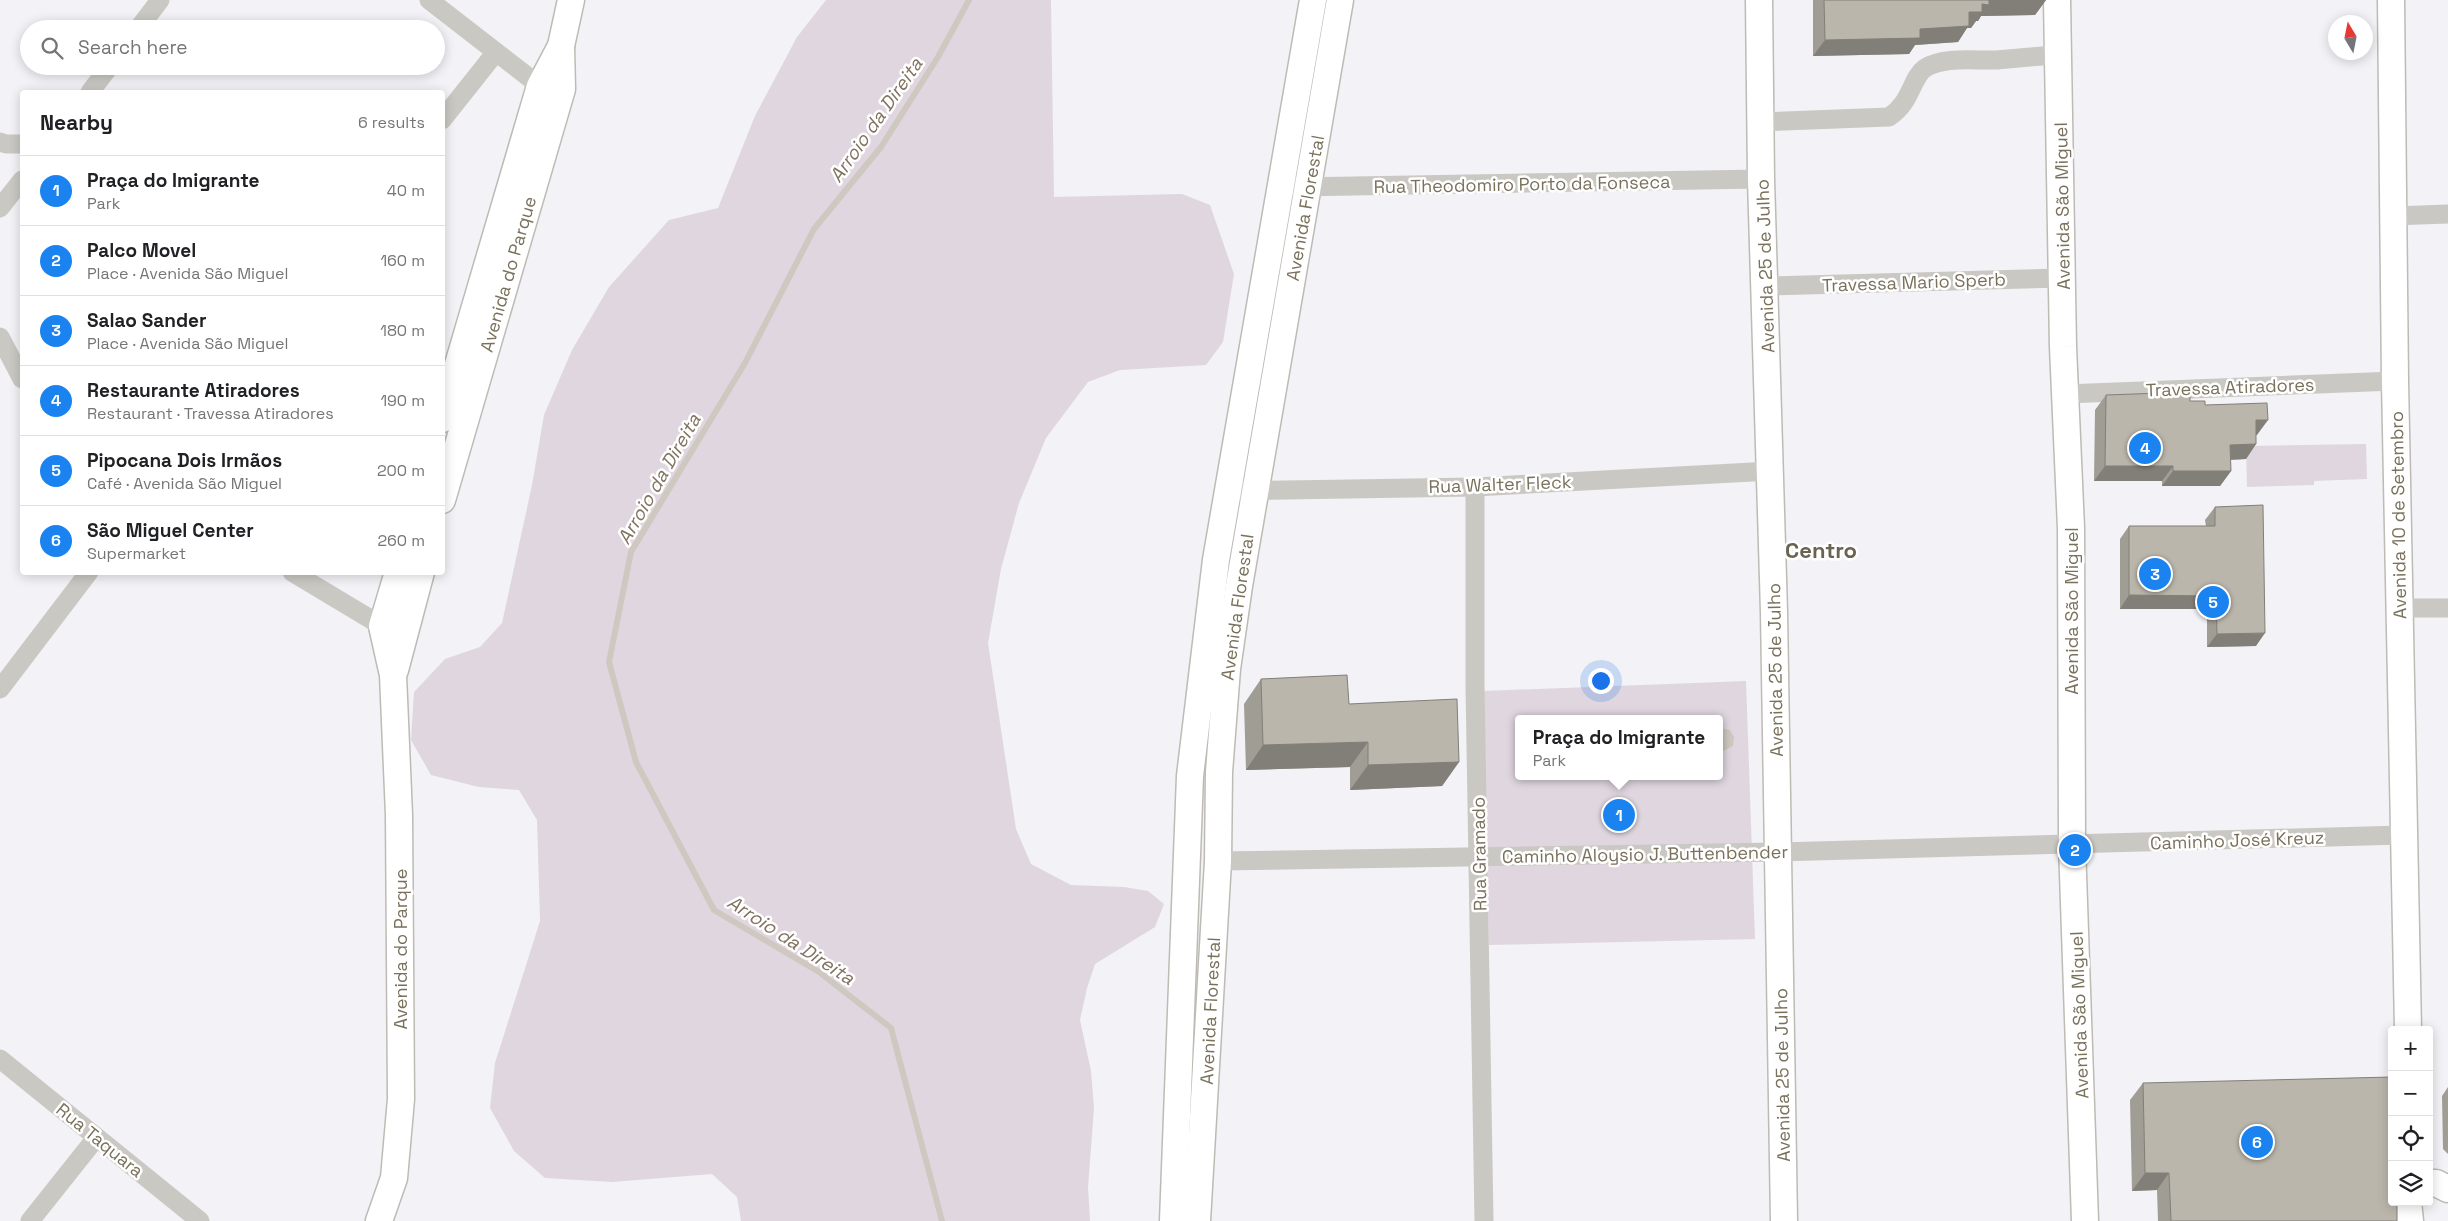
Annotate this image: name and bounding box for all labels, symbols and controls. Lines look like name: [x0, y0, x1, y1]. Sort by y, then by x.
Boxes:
north arrow: [2328, 15, 2373, 60]
search box: [20, 20, 445, 75]
icon: search: [38, 34, 66, 62]
text: Search here: [78, 35, 188, 60]
water label: Arroio da Direita: [824, 53, 928, 187]
text: Nearby: [40, 109, 113, 136]
text: 6 results: [358, 112, 425, 133]
street label: Avenida São Miguel: [2049, 122, 2075, 290]
street label: Avenida Florestal: [1281, 133, 1329, 283]
text: Praça do Imigrante: [87, 168, 260, 193]
street label: Rua Theodomiro Porto da Fonseca: [1373, 170, 1671, 198]
street label: Avenida 25 de Julho: [1750, 179, 1780, 353]
text: 1: [52, 180, 60, 201]
text: 40 m: [387, 180, 425, 201]
text: Park: [87, 193, 120, 214]
street label: Avenida do Parque: [475, 193, 541, 355]
text: Palco Movel: [87, 238, 196, 263]
text: 2: [51, 250, 61, 271]
text: 160 m: [380, 250, 425, 271]
text: Place · Avenida São Miguel: [87, 263, 288, 284]
street label: Travessa Mario Sperb: [1822, 267, 2006, 297]
text: Salao Sander: [87, 308, 207, 333]
text: 3: [51, 320, 61, 341]
text: 180 m: [380, 320, 425, 341]
text: Place · Avenida São Miguel: [87, 333, 288, 354]
street label: Travessa Atiradores: [2145, 373, 2315, 401]
text: Restaurante Atiradores: [87, 378, 300, 403]
text: 4: [51, 390, 61, 411]
text: 190 m: [380, 390, 425, 411]
text: Restaurant · Travessa Atiradores: [87, 403, 334, 424]
water label: Arroio da Direita: [612, 409, 707, 549]
street label: Avenida 10 de Setembro: [2385, 411, 2411, 619]
pin: 4: [2129, 429, 2161, 467]
text: Pipocana Dois Irmãos: [87, 448, 282, 473]
text: 5: [51, 460, 61, 481]
text: 200 m: [377, 460, 425, 481]
street label: Rua Walter Fleck: [1428, 470, 1572, 498]
text: Café · Avenida São Miguel: [87, 473, 282, 494]
text: São Miguel Center: [87, 518, 254, 543]
street label: Avenida São Miguel: [2060, 527, 2083, 695]
text: 6: [51, 530, 61, 551]
text: 260 m: [377, 530, 425, 551]
street label: Avenida Florestal: [1215, 532, 1259, 682]
district label: Centro: [1785, 536, 1857, 564]
text: Supermarket: [87, 543, 186, 564]
pin: 3: [2139, 555, 2171, 593]
street label: Avenida 25 de Julho: [1762, 583, 1788, 757]
pin: 5: [2197, 583, 2229, 621]
your location: [1588, 668, 1614, 694]
popup: [1515, 715, 1723, 780]
text: Praça do Imigrante: [1533, 725, 1705, 750]
text: Park: [1533, 750, 1566, 771]
pin: 1: [1603, 796, 1635, 834]
street label: Rua Gramado: [1467, 797, 1491, 911]
street label: Caminho José Kreuz: [2150, 825, 2324, 855]
pin: 2: [2059, 831, 2091, 869]
street label: Caminho Aloysio J. Buttenbender: [1502, 840, 1788, 868]
street label: Avenida do Parque: [389, 868, 412, 1030]
water label: Arroio da Direita: [723, 890, 859, 990]
street label: Avenida São Miguel: [2065, 931, 2093, 1099]
street label: Avenida Florestal: [1195, 937, 1225, 1085]
street label: Avenida 25 de Julho: [1769, 988, 1795, 1162]
map controls: [2388, 1026, 2433, 1206]
button: +: [2388, 1026, 2433, 1071]
button: −: [2388, 1071, 2433, 1116]
street label: Rua Taquara: [52, 1098, 148, 1182]
button: locate: [2388, 1116, 2433, 1161]
pin: 6: [2241, 1123, 2273, 1161]
button: layers: [2388, 1161, 2433, 1206]

